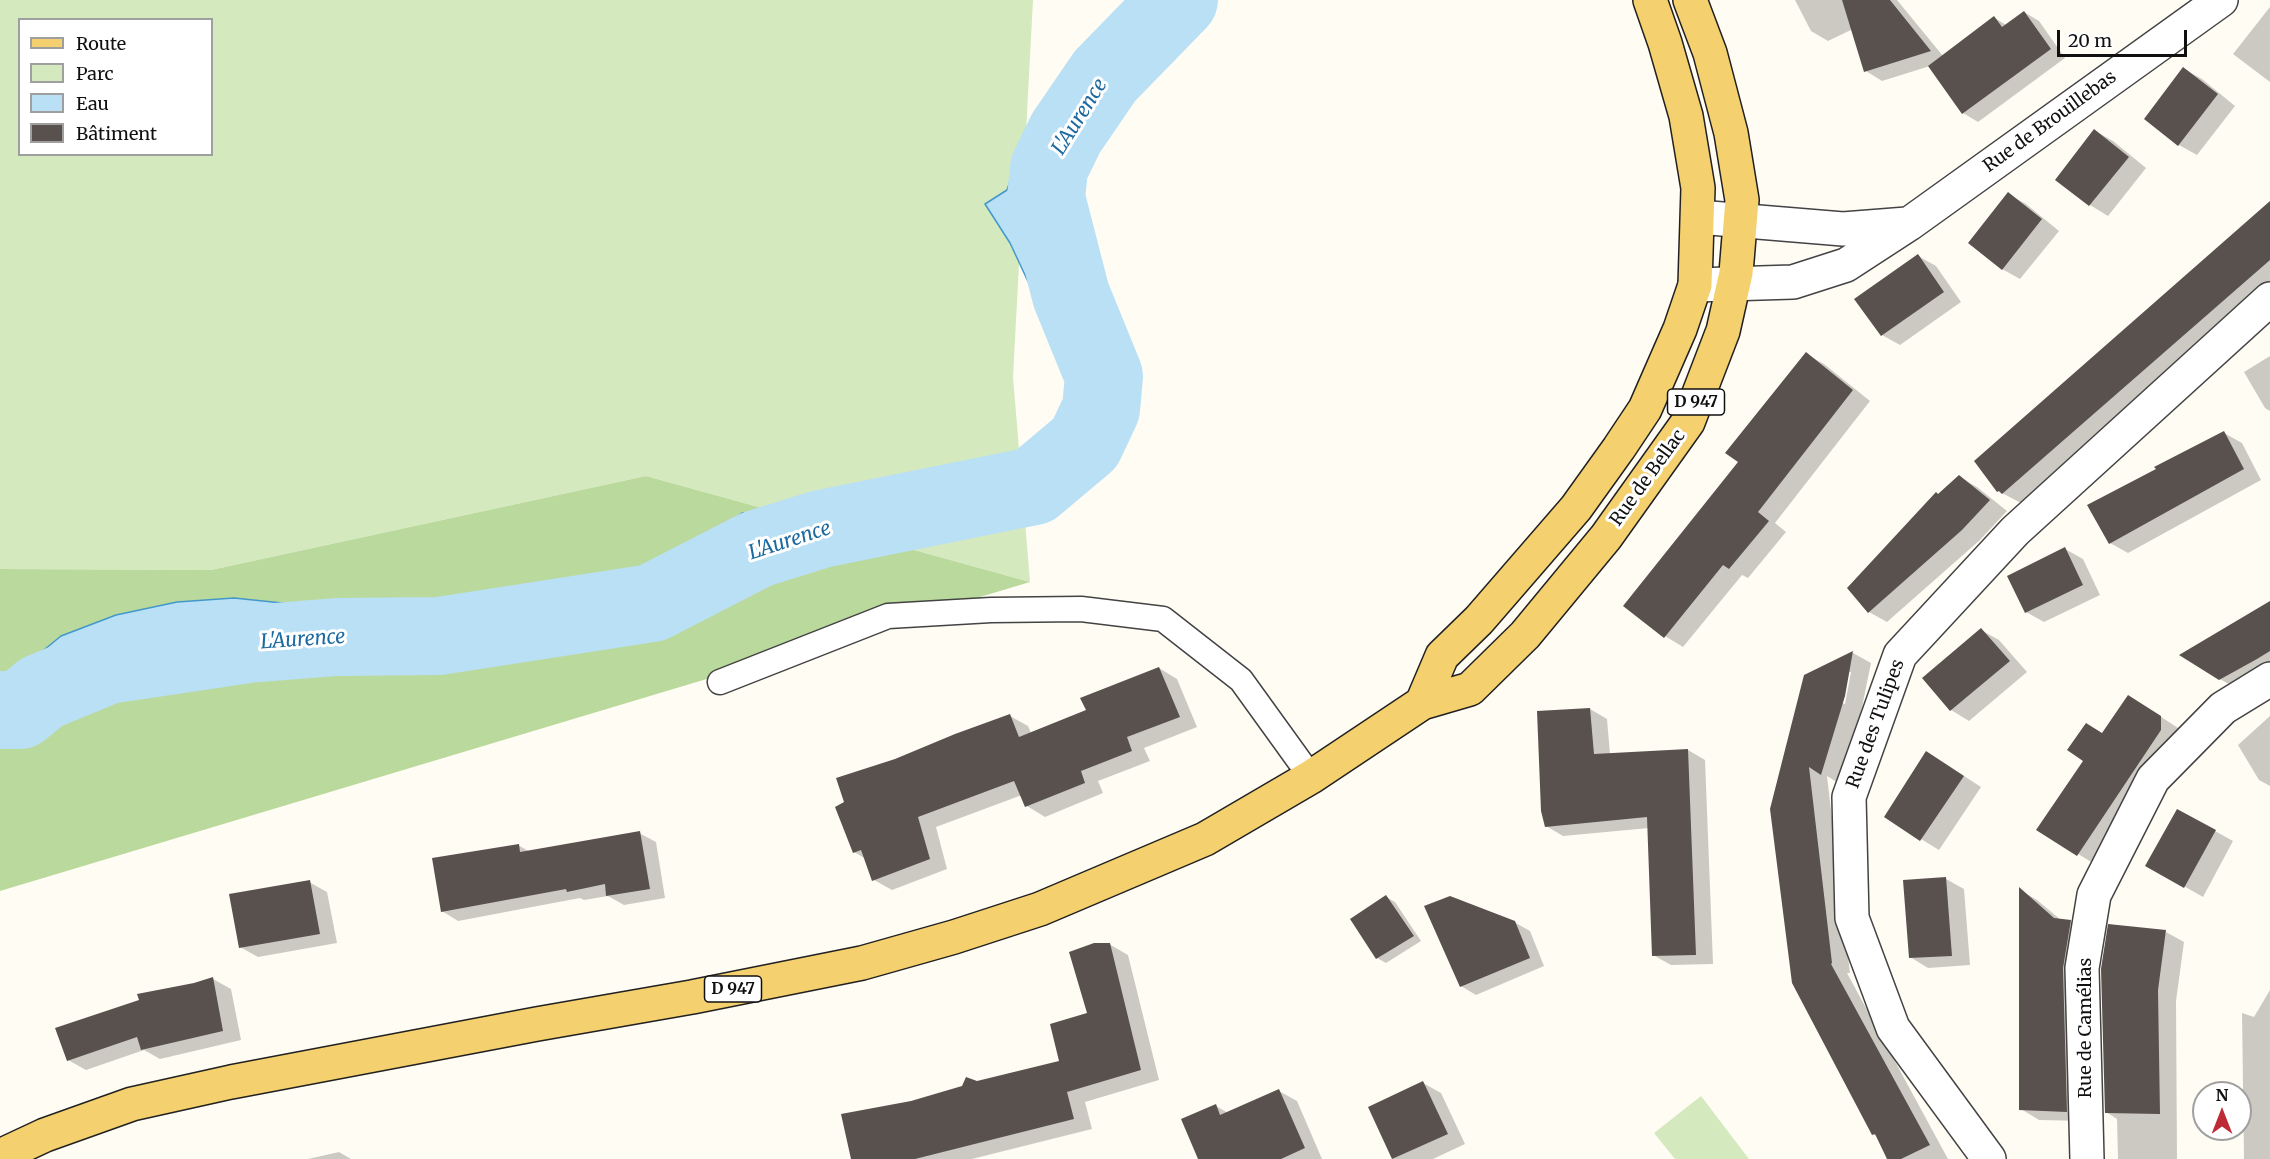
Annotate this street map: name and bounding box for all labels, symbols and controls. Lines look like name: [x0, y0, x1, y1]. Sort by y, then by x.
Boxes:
legend: [18, 18, 213, 156]
scale bar: [2060, 18, 2190, 56]
text: 20 m: [2068, 29, 2112, 52]
text: Route: [76, 32, 126, 55]
text: Parc: [76, 62, 114, 85]
street label: Rue de Brouillebas: [1979, 67, 2121, 177]
water label: L'Aurence: [1047, 75, 1113, 159]
text: Eau: [76, 92, 109, 115]
text: Bâtiment: [76, 122, 157, 145]
road number: D 947: [1668, 389, 1724, 415]
street label: Rue de Bellac: [1606, 426, 1690, 530]
water label: L'Aurence: [746, 516, 834, 566]
water label: L'Aurence: [260, 625, 346, 655]
street label: Rue des Tulipes: [1843, 657, 1909, 791]
street label: Rue de Camélias: [2075, 958, 2097, 1098]
road number: D 947: [704, 976, 762, 1002]
north arrow: [2192, 1081, 2252, 1141]
text: N: [2216, 1085, 2228, 1105]

